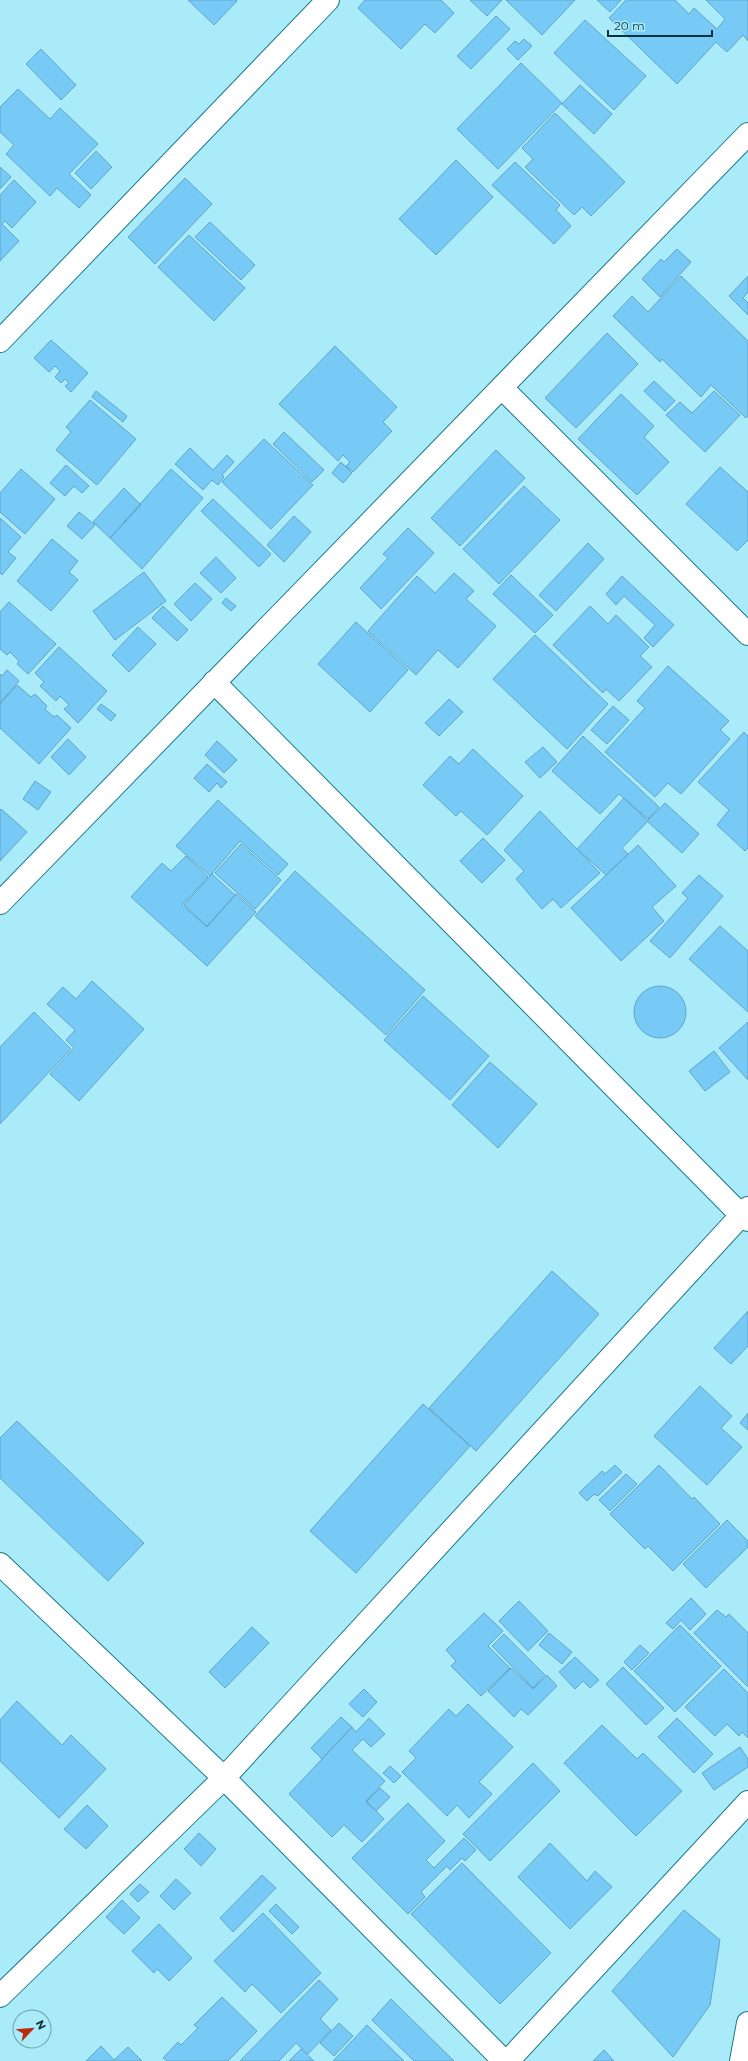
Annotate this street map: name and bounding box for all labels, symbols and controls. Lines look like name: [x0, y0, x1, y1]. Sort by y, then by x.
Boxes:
scale bar: [608, 12, 712, 38]
text: 20 m: [614, 18, 645, 33]
north arrow: [12, 2009, 52, 2049]
text: N: [33, 2018, 49, 2032]

